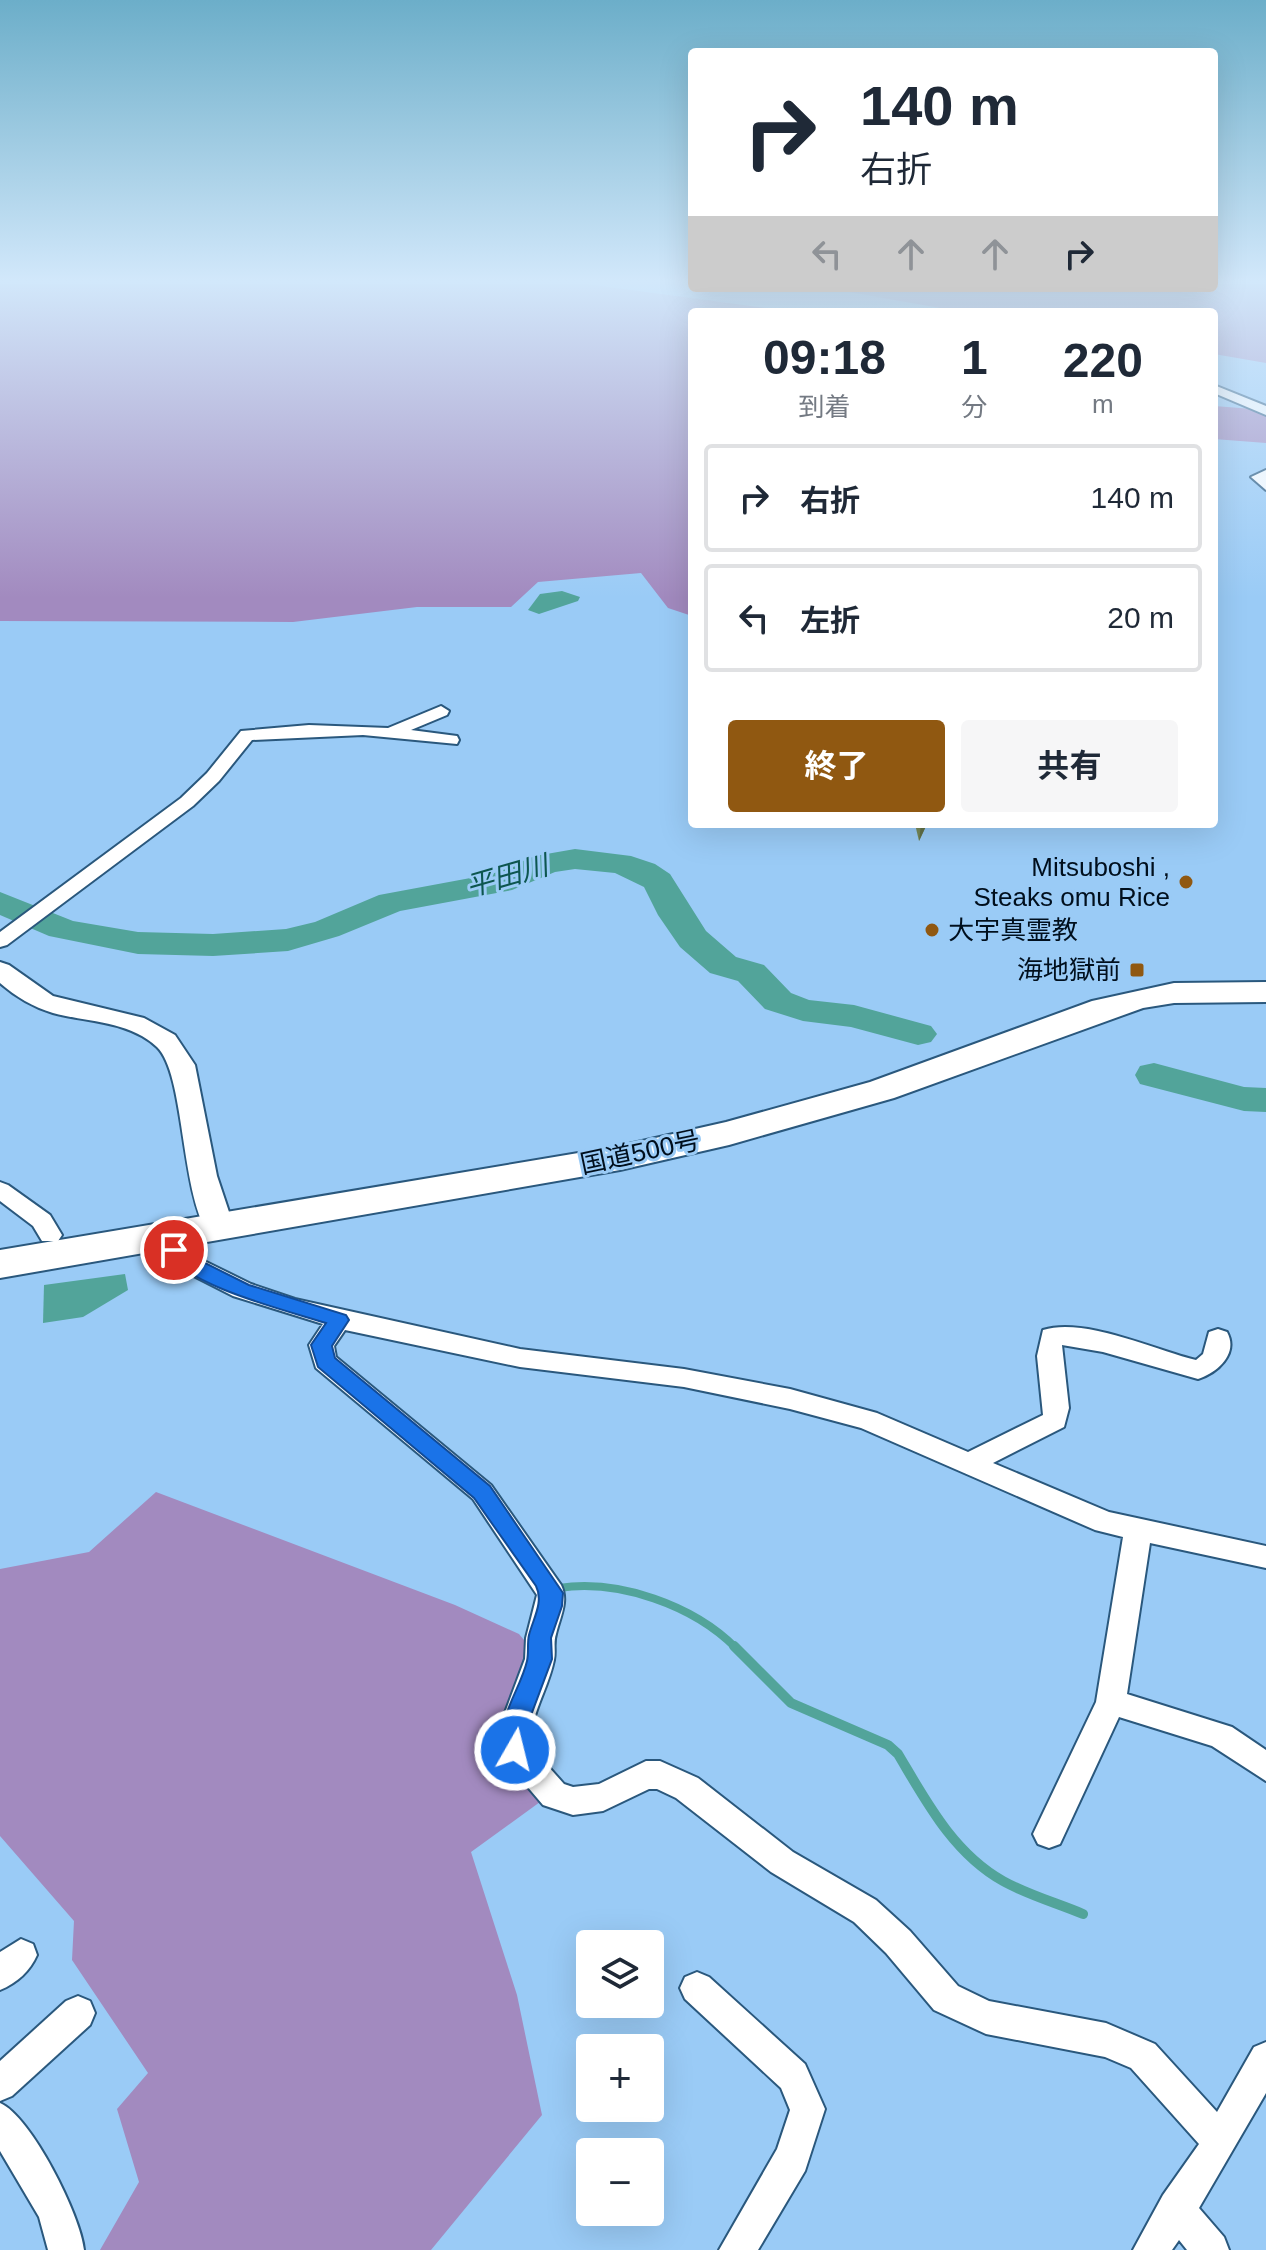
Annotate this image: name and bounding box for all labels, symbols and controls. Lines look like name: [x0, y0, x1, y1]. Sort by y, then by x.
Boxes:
text: 140 m: [860, 74, 1019, 137]
icon: right: [728, 80, 832, 184]
text: 右折: [860, 149, 932, 190]
icon: left: [805, 232, 849, 276]
icon: ahead: [889, 232, 933, 276]
icon: ahead: [973, 232, 1017, 276]
icon: right: [1057, 232, 1101, 276]
text: 09:18: [763, 331, 886, 384]
text: 1: [961, 331, 988, 384]
text: 220: [1063, 334, 1143, 387]
text: m: [1092, 389, 1114, 419]
text: 到着: [798, 392, 851, 422]
text: 分: [961, 392, 987, 422]
icon: right: [732, 476, 776, 520]
text: 140 m: [1091, 481, 1174, 514]
text: 右折: [800, 484, 860, 517]
icon: left: [732, 596, 776, 640]
text: 20 m: [1107, 601, 1174, 634]
text: 左折: [800, 604, 860, 637]
button: 終了: [728, 720, 945, 812]
button: 共有: [961, 720, 1178, 812]
water label: 平田川: [462, 849, 555, 902]
place label: Mitsuboshi , Steaks omu Rice: [973, 852, 1170, 912]
marker: Mitsuboshi , Steaks omu Rice: [1177, 873, 1195, 891]
place label: 大宇真霊教: [948, 915, 1078, 945]
marker: 大宇真霊教: [923, 921, 941, 939]
place label: 海地獄前: [1017, 955, 1121, 985]
marker: 海地獄前: [1128, 961, 1146, 979]
street label: 国道500号: [578, 1125, 702, 1179]
pin: [140, 1216, 208, 1284]
icon: arrive: [152, 1228, 196, 1272]
position arrow: [473, 1708, 557, 1792]
map controls: [576, 1930, 664, 2226]
button: layers: [576, 1930, 664, 2018]
button: +: [576, 2034, 664, 2122]
button: −: [576, 2138, 664, 2226]

